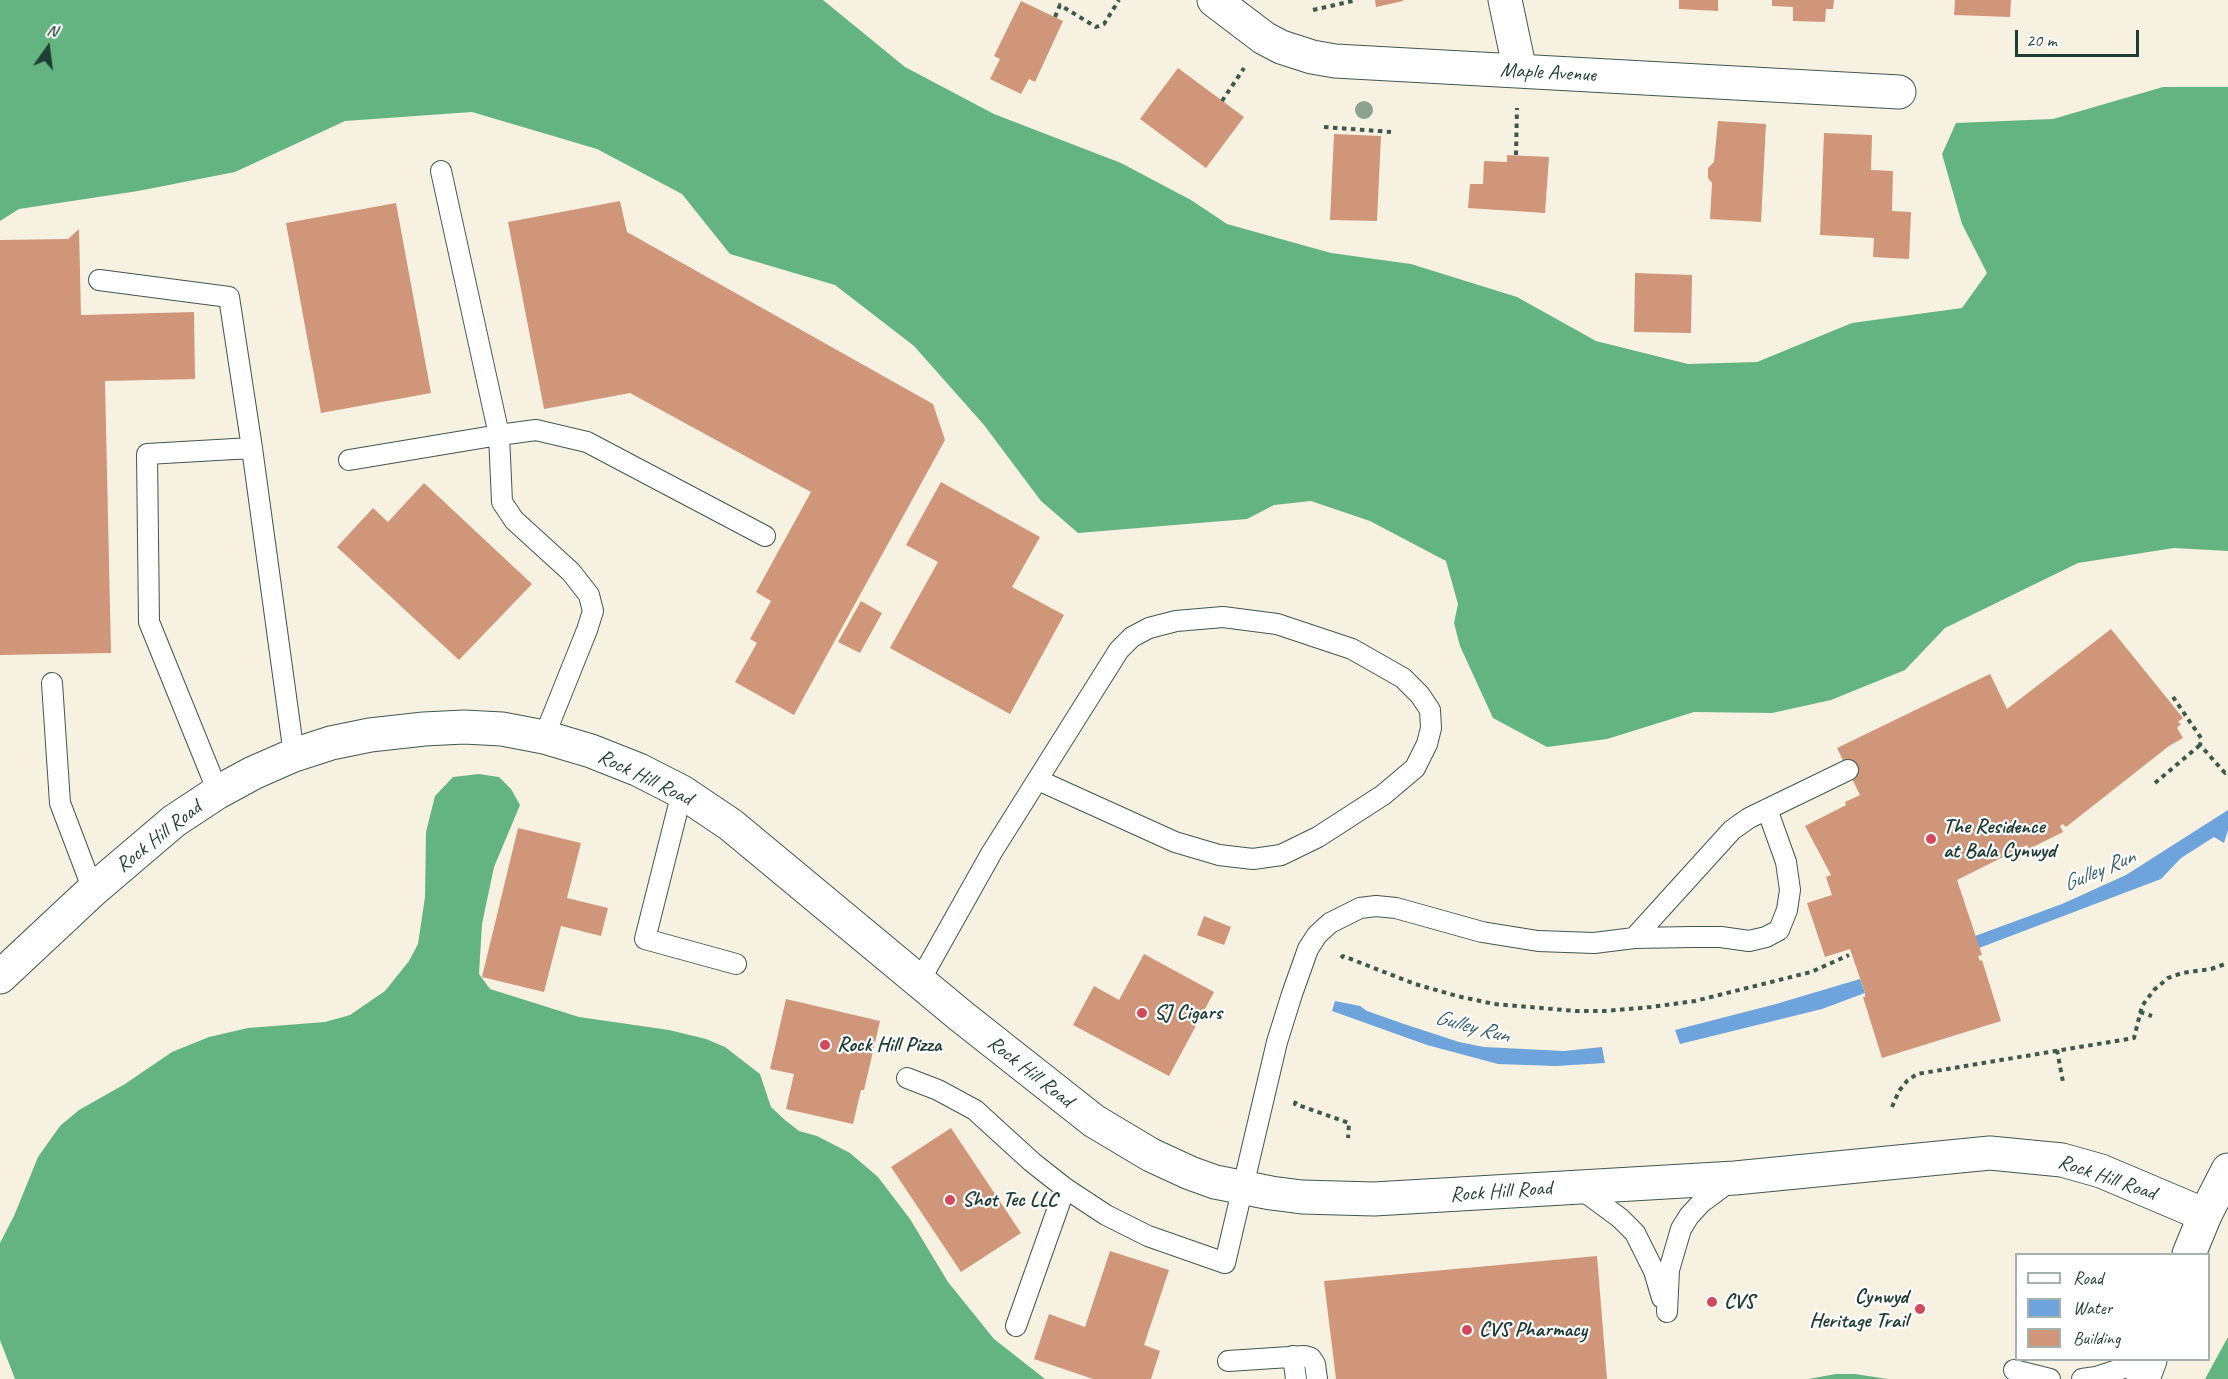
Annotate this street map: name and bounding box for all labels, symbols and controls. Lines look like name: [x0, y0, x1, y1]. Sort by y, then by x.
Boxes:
north arrow: [18, 18, 78, 78]
scale bar: [2018, 18, 2142, 56]
text: N: [45, 20, 60, 41]
text: 20 m: [2026, 29, 2057, 51]
street label: Maple Avenue: [1499, 58, 1597, 88]
street label: Rock Hill Road: [594, 744, 696, 812]
street label: Rock Hill Road: [111, 796, 207, 878]
place label: The Residence at Bala Cynwyd: [1943, 814, 2055, 864]
marker: The Residence at Bala Cynwyd: [1924, 832, 1938, 846]
water label: Gulley Run: [2059, 844, 2139, 898]
place label: SJ Cigars: [1154, 1000, 1222, 1026]
water label: Gulley Run: [1432, 1004, 1512, 1050]
marker: SJ Cigars: [1135, 1006, 1149, 1020]
street label: Rock Hill Road: [982, 1031, 1078, 1113]
place label: Rock Hill Pizza: [837, 1032, 941, 1058]
marker: Rock Hill Pizza: [818, 1038, 832, 1052]
street label: Rock Hill Road: [2055, 1149, 2159, 1207]
street label: Rock Hill Road: [1449, 1176, 1553, 1208]
place label: Shot Tec LLC: [962, 1187, 1057, 1213]
marker: Shot Tec LLC: [943, 1193, 957, 1207]
legend: [2015, 1253, 2210, 1361]
text: Road: [2073, 1267, 2103, 1289]
place label: Cynwyd Heritage Trail: [1809, 1284, 1908, 1334]
place label: CVS: [1724, 1289, 1754, 1315]
marker: CVS: [1705, 1295, 1719, 1309]
text: Water: [2073, 1297, 2112, 1319]
marker: Cynwyd Heritage Trail: [1913, 1302, 1927, 1316]
place label: CVS Pharmacy: [1479, 1317, 1587, 1343]
marker: CVS Pharmacy: [1460, 1323, 1474, 1337]
text: Building: [2073, 1327, 2120, 1349]

